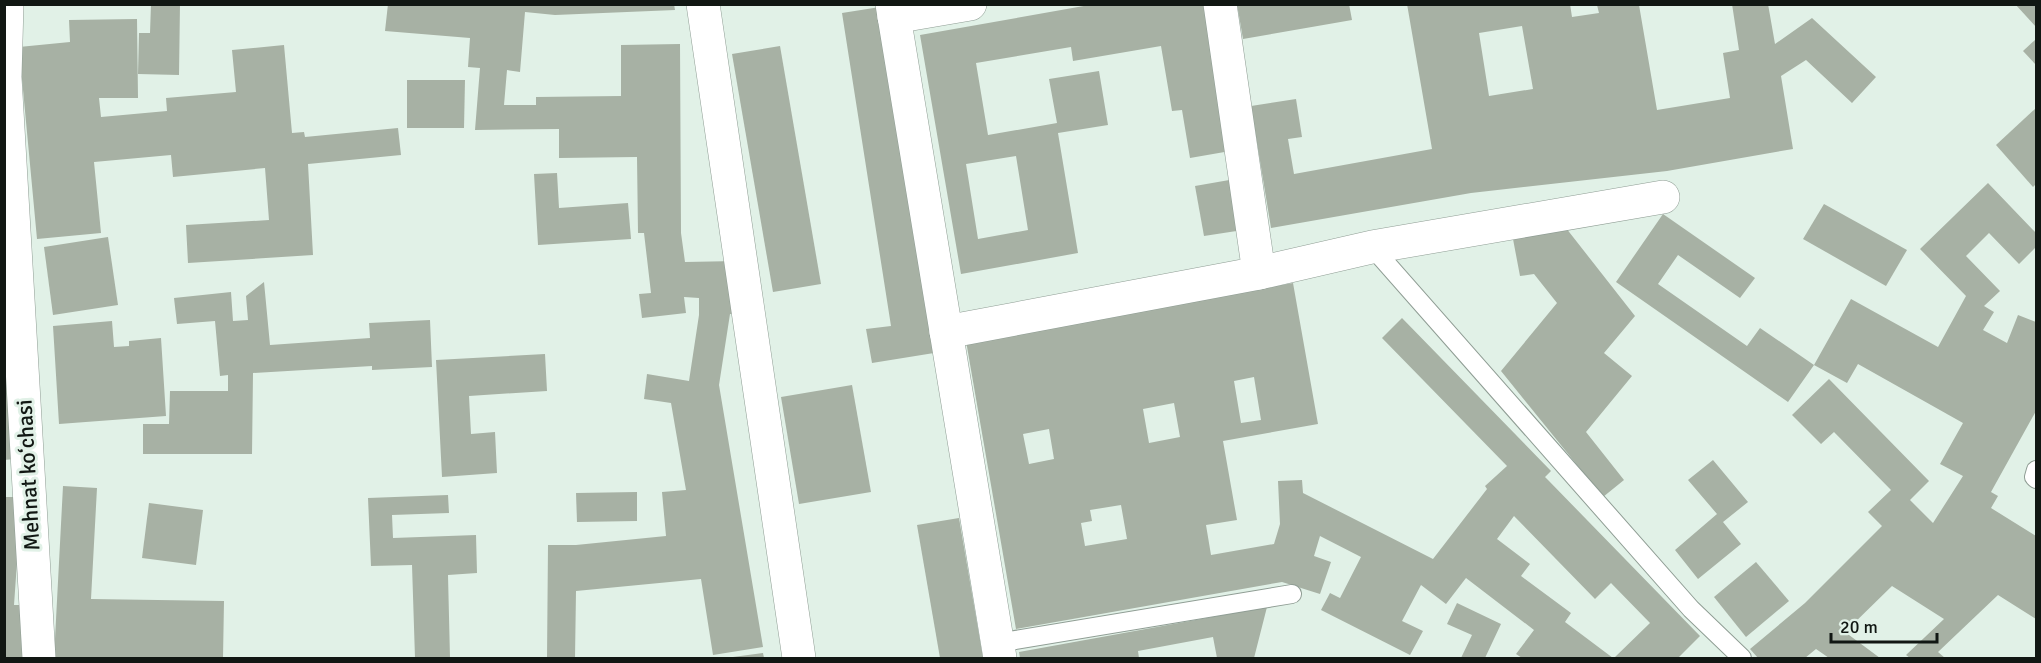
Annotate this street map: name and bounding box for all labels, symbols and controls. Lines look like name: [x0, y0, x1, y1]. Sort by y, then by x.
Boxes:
street label: Mehnat koʻchasi: [11, 399, 45, 551]
scale bar: [1831, 606, 1938, 644]
text: 20 m: [1840, 616, 1878, 638]

